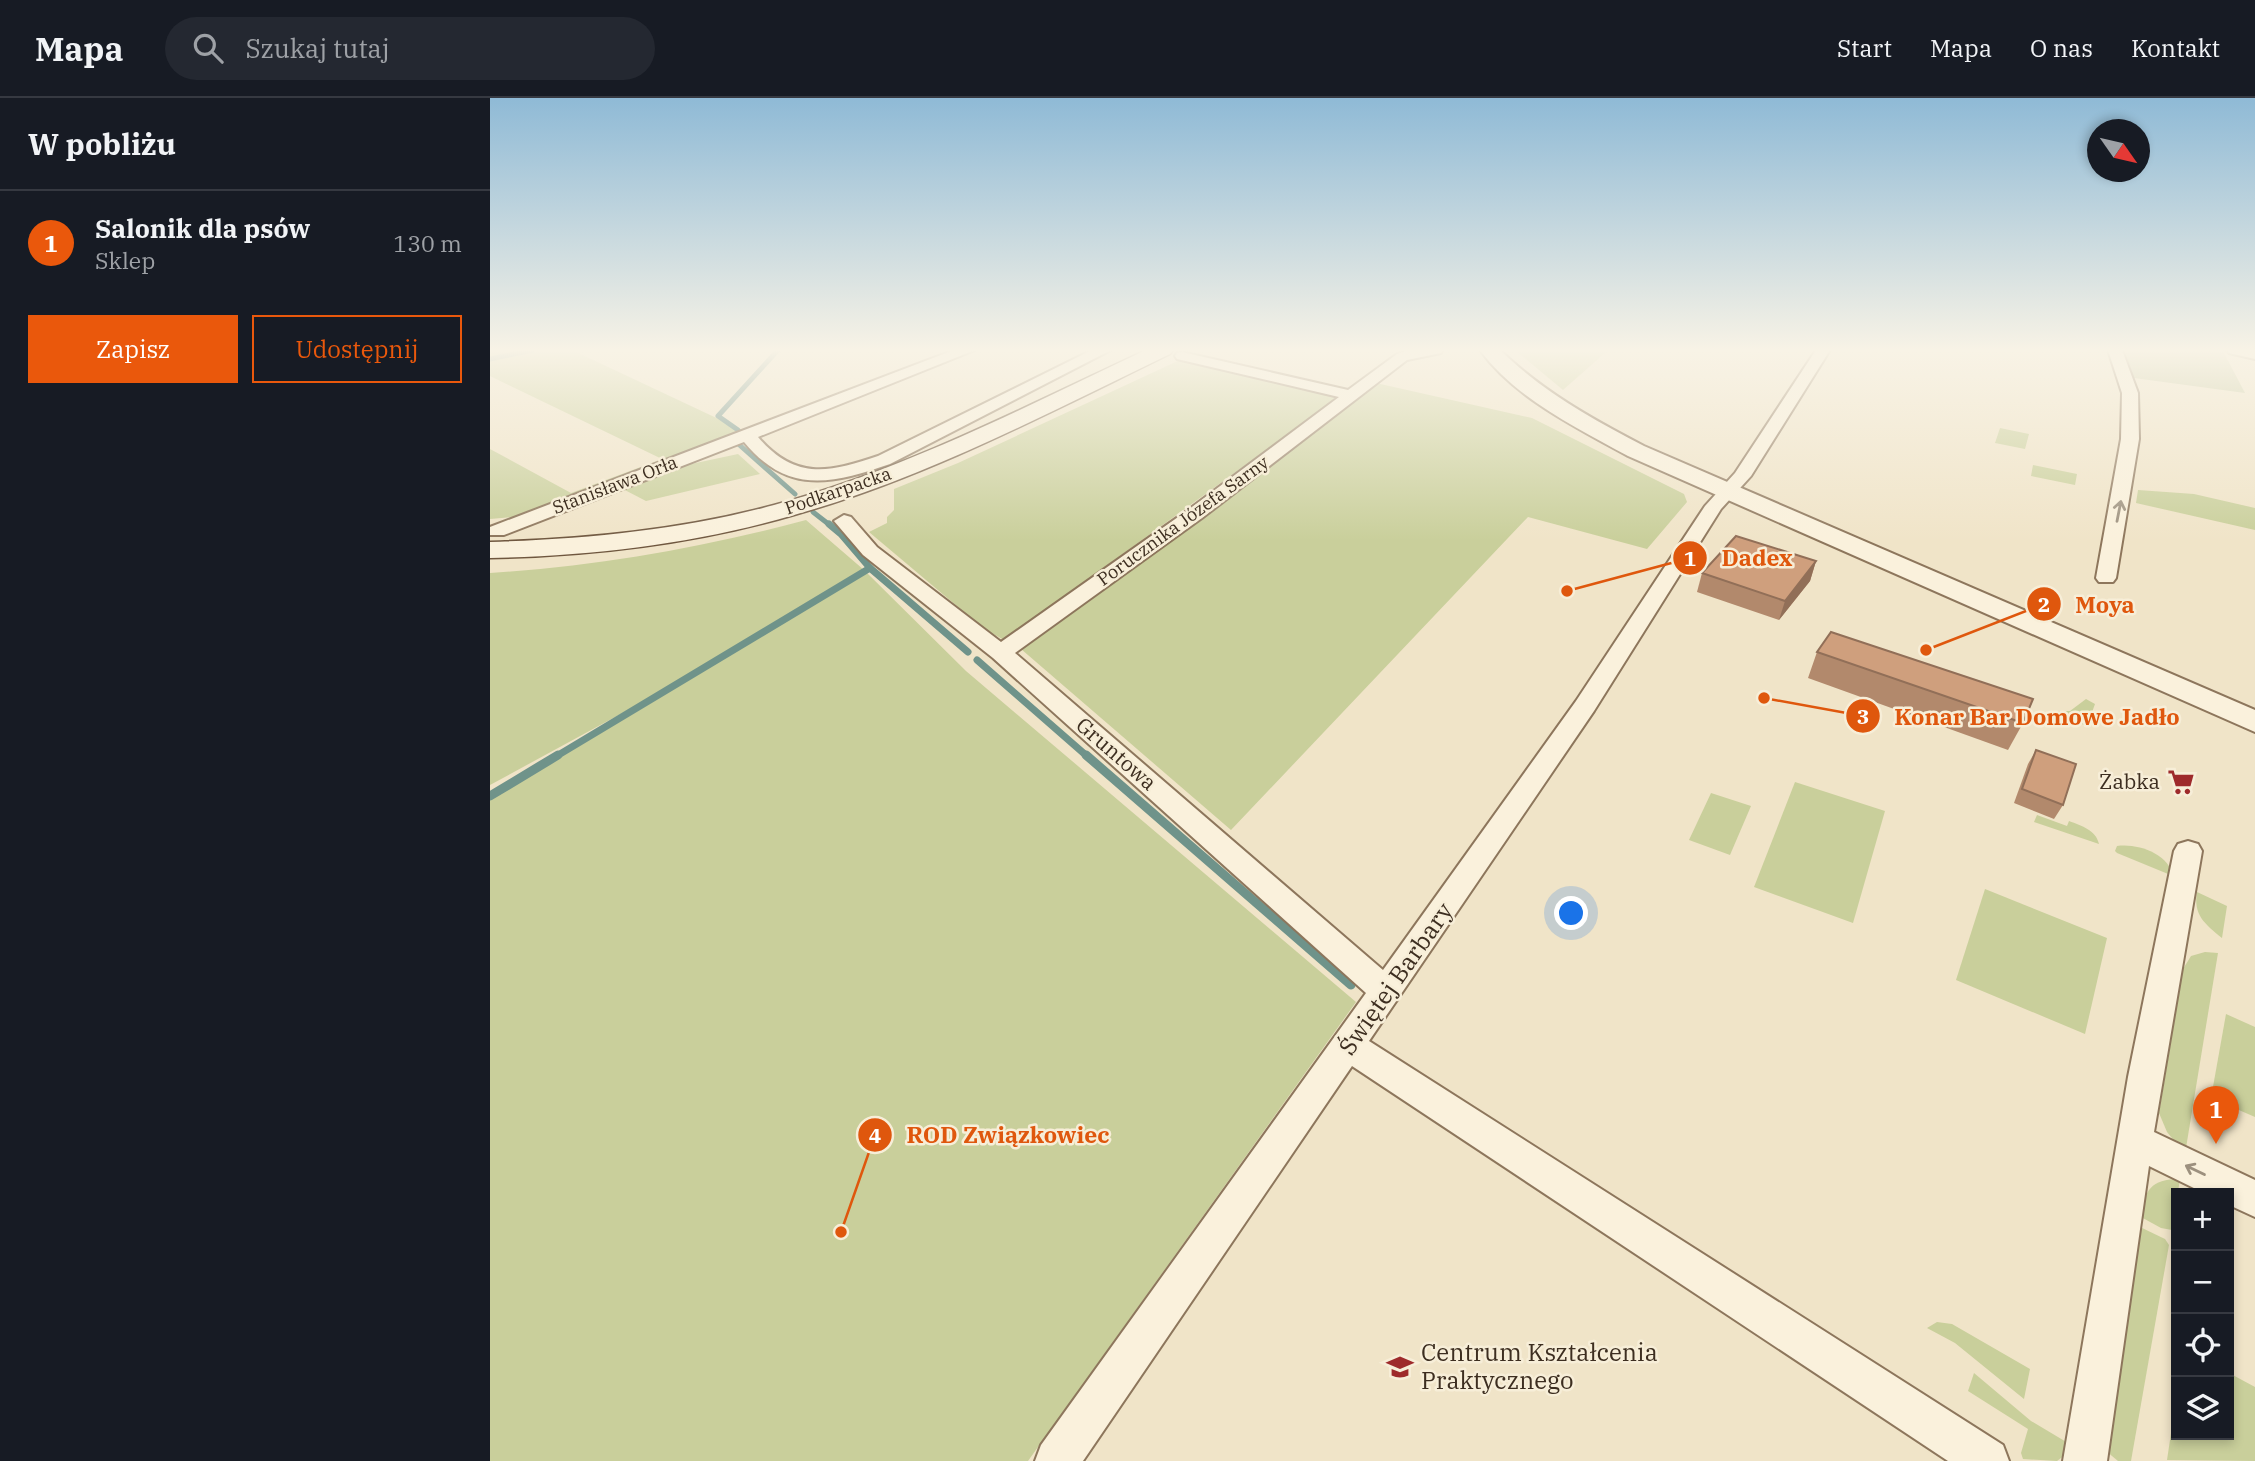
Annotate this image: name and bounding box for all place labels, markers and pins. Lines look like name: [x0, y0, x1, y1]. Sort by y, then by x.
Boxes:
callout: Dadex: [1672, 536, 1806, 580]
callout: Moya: [2027, 582, 2149, 626]
callout: Konar Bar Domowe Jadło: [1845, 694, 2194, 738]
place label: Żabka: [2099, 767, 2160, 795]
supermarket icon: Żabka: [2166, 767, 2196, 797]
pin: 1: [2193, 1086, 2239, 1144]
callout: ROD Związkowiec: [858, 1113, 1124, 1157]
place label: Centrum Kształcenia Praktycznego: [1421, 1336, 1658, 1396]
school or university icon: Centrum Kształcenia Praktycznego: [1385, 1352, 1415, 1382]

